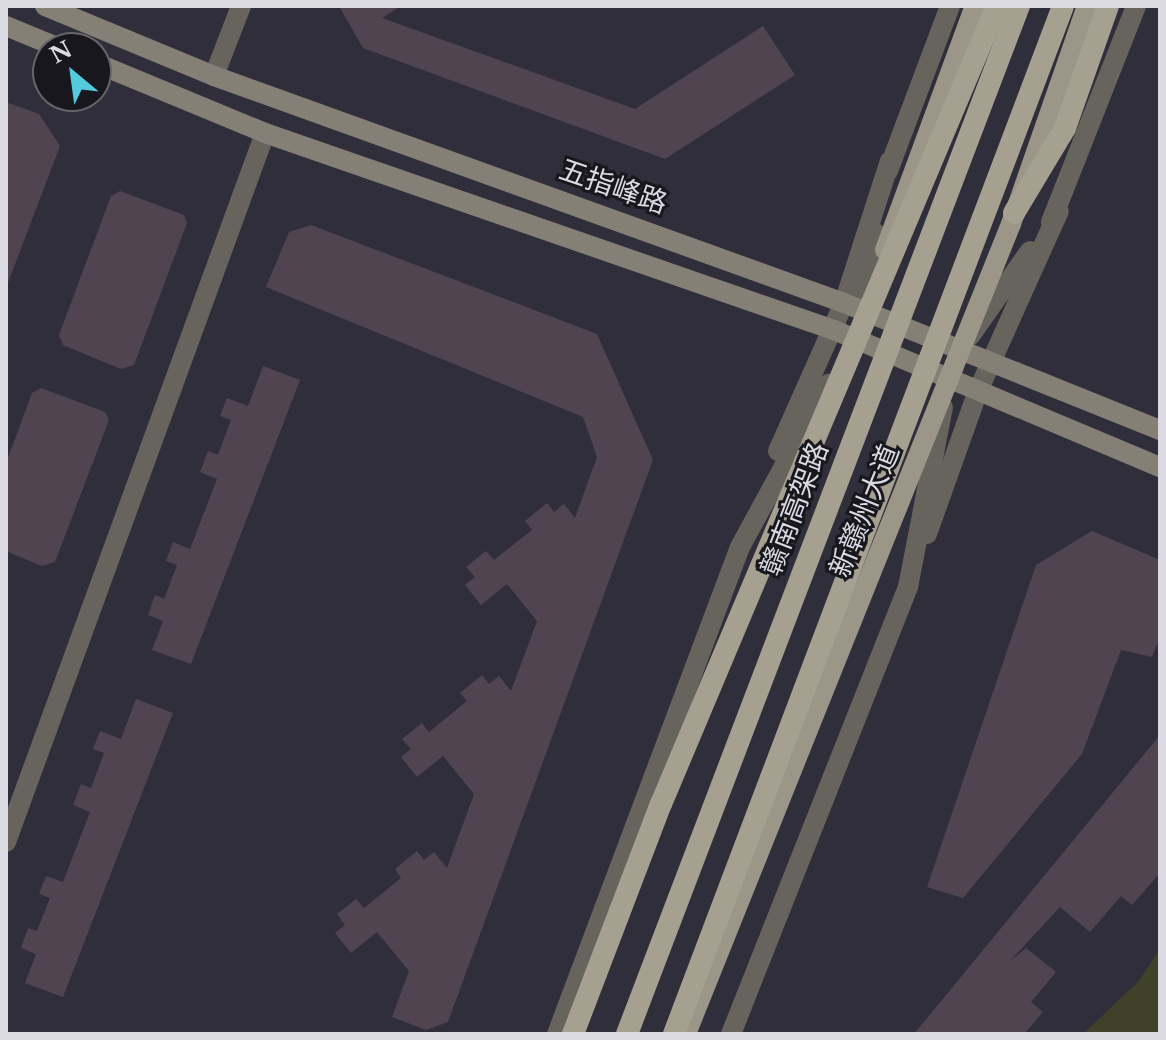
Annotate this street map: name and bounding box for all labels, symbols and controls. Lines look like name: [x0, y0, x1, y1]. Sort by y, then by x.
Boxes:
north arrow: [32, 32, 112, 112]
text: N: [46, 35, 77, 69]
street label: 五指峰路: [555, 153, 671, 221]
street label: 赣南高架路: [754, 438, 836, 580]
street label: 新赣州大道: [823, 440, 907, 582]

